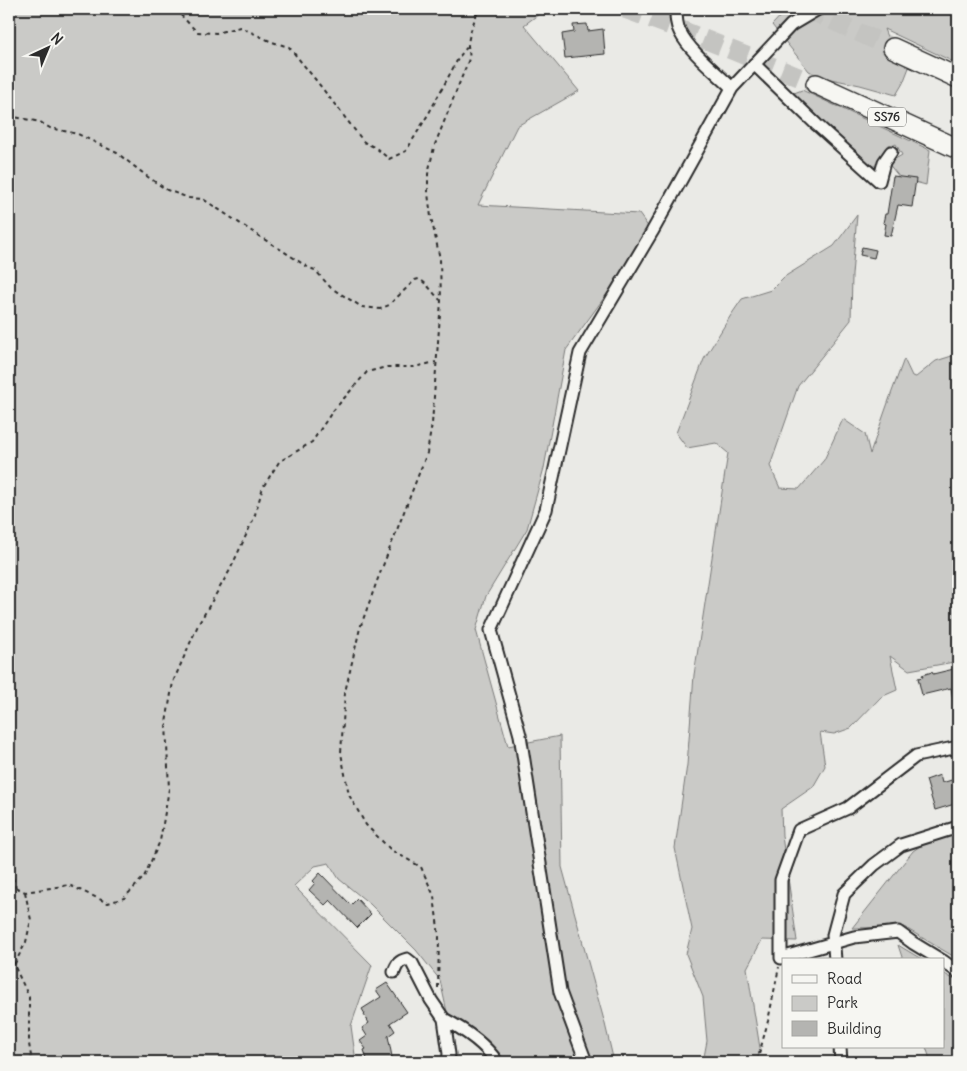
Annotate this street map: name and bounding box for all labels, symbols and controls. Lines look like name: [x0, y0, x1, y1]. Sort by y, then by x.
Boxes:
north arrow: [22, 22, 72, 72]
text: N: [47, 29, 67, 48]
road number: SS76: [868, 108, 906, 126]
legend: [782, 958, 944, 1048]
text: Road: [827, 969, 862, 988]
text: Park: [827, 993, 858, 1012]
text: Building: [827, 1019, 882, 1038]

